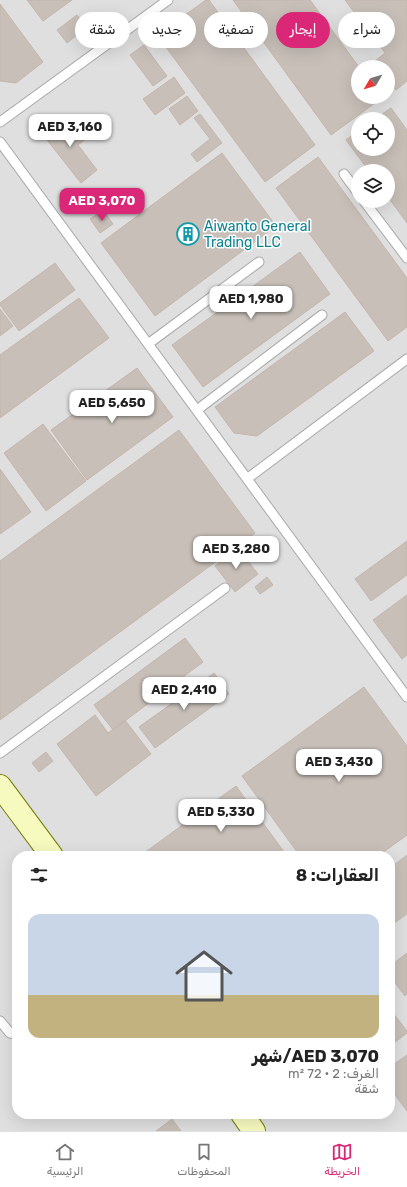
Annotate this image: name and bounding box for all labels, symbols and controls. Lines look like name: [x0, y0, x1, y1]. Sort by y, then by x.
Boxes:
chip: شقة: [75, 12, 130, 48]
chip: جديد: [138, 12, 196, 48]
chip: تصفية: [204, 12, 268, 48]
chip: إيجار: [276, 12, 330, 48]
chip: شراء: [338, 12, 395, 48]
north arrow: [351, 60, 395, 104]
map controls: [351, 60, 395, 208]
button: locate: [351, 112, 395, 156]
pin: AED 3,160: [24, 114, 116, 148]
text: AED 3,160: [38, 119, 102, 134]
button: layers: [351, 164, 395, 208]
pin: AED 3,070: [56, 188, 148, 222]
text: AED 3,070: [69, 193, 135, 208]
place label: Aiwanto General Trading LLC: [204, 218, 311, 251]
building icon: Aiwanto General Trading LLC: [175, 221, 201, 247]
pin: AED 1,980: [205, 286, 297, 320]
text: AED 1,980: [218, 291, 284, 306]
pin: AED 5,650: [66, 390, 158, 424]
text: AED 5,650: [78, 395, 146, 410]
pin: AED 3,280: [190, 536, 282, 570]
text: AED 3,280: [202, 541, 270, 556]
pin: AED 2,410: [138, 677, 230, 711]
text: AED 2,410: [151, 682, 217, 697]
pin: AED 3,430: [293, 749, 385, 783]
text: AED 3,430: [305, 754, 373, 769]
pin: AED 5,330: [175, 799, 267, 833]
text: AED 5,330: [187, 804, 255, 819]
icon: filters: [28, 864, 50, 886]
text: العقارات: 8: [296, 865, 379, 885]
icon: home: [168, 940, 240, 1012]
text: AED 3,070/شهر: [252, 1046, 379, 1066]
text: الغرف: 2 · 72 m²: [288, 1066, 379, 1081]
text: شقة: [354, 1081, 379, 1096]
tab: الرئيسية: [47, 1141, 83, 1178]
tab: المحفوظات: [177, 1141, 231, 1178]
tab: الخريطة: [324, 1141, 360, 1178]

